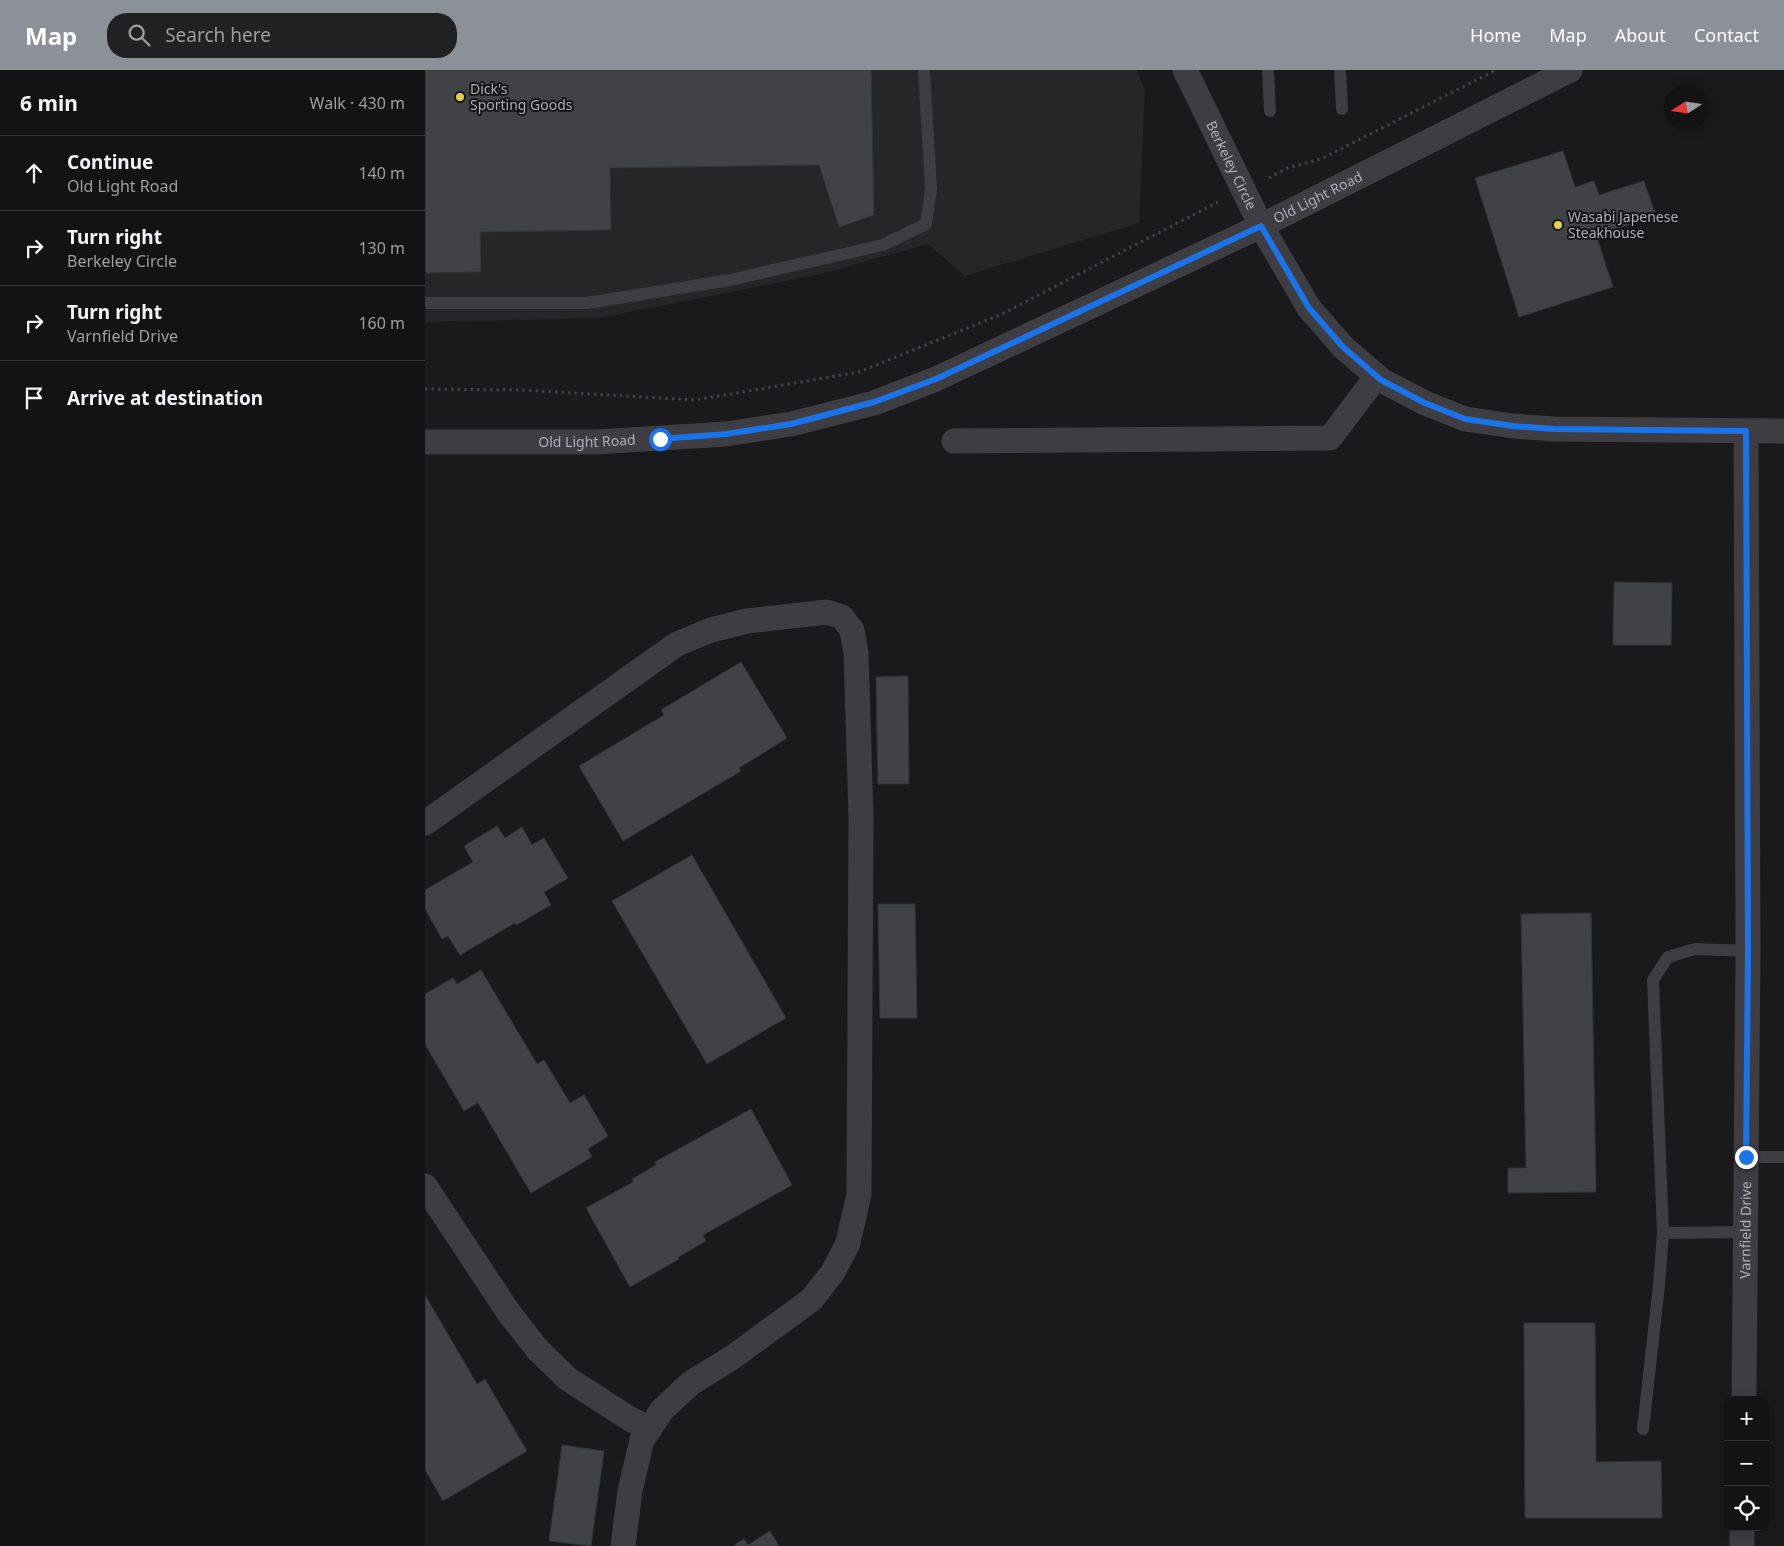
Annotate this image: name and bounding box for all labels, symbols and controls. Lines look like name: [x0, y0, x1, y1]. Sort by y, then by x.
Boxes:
search box: [107, 13, 457, 58]
text: Map: [25, 19, 77, 52]
icon: search: [125, 21, 153, 49]
text: Search here: [165, 22, 271, 48]
text: Home: [1470, 23, 1521, 47]
text: Map: [1549, 23, 1587, 47]
text: About: [1615, 23, 1666, 47]
text: Contact: [1694, 23, 1759, 47]
place label: Dick's Sporting Goods: [470, 79, 573, 114]
north arrow: [1664, 85, 1709, 130]
text: 6 min: [20, 89, 78, 117]
marker: Dick's Sporting Goods: [454, 91, 466, 103]
text: Walk · 430 m: [310, 92, 405, 114]
street label: Berkeley Circle: [1202, 118, 1262, 213]
text: Continue: [67, 149, 153, 175]
icon: ahead: [20, 159, 48, 187]
text: 140 m: [358, 162, 405, 184]
street label: Old Light Road: [1270, 166, 1365, 227]
text: Old Light Road: [67, 175, 178, 197]
place label: Wasabi Japenese Steakhouse: [1568, 207, 1678, 242]
marker: Wasabi Japenese Steakhouse: [1552, 219, 1564, 231]
text: Turn right: [67, 224, 162, 250]
icon: right: [20, 234, 48, 262]
text: 130 m: [358, 237, 405, 259]
text: Berkeley Circle: [67, 250, 177, 272]
text: Turn right: [67, 299, 162, 325]
icon: right: [20, 309, 48, 337]
text: 160 m: [358, 312, 405, 334]
text: Varnfield Drive: [67, 325, 178, 347]
icon: arrive: [20, 384, 48, 412]
text: Arrive at destination: [67, 385, 263, 411]
route start: [649, 428, 672, 451]
street label: Old Light Road: [538, 430, 636, 451]
route end: [1735, 1146, 1758, 1169]
street label: Varnfield Drive: [1735, 1181, 1755, 1279]
map controls: [1724, 1396, 1769, 1531]
button: +: [1724, 1396, 1769, 1441]
button: −: [1724, 1441, 1769, 1486]
button: locate: [1724, 1486, 1769, 1531]

